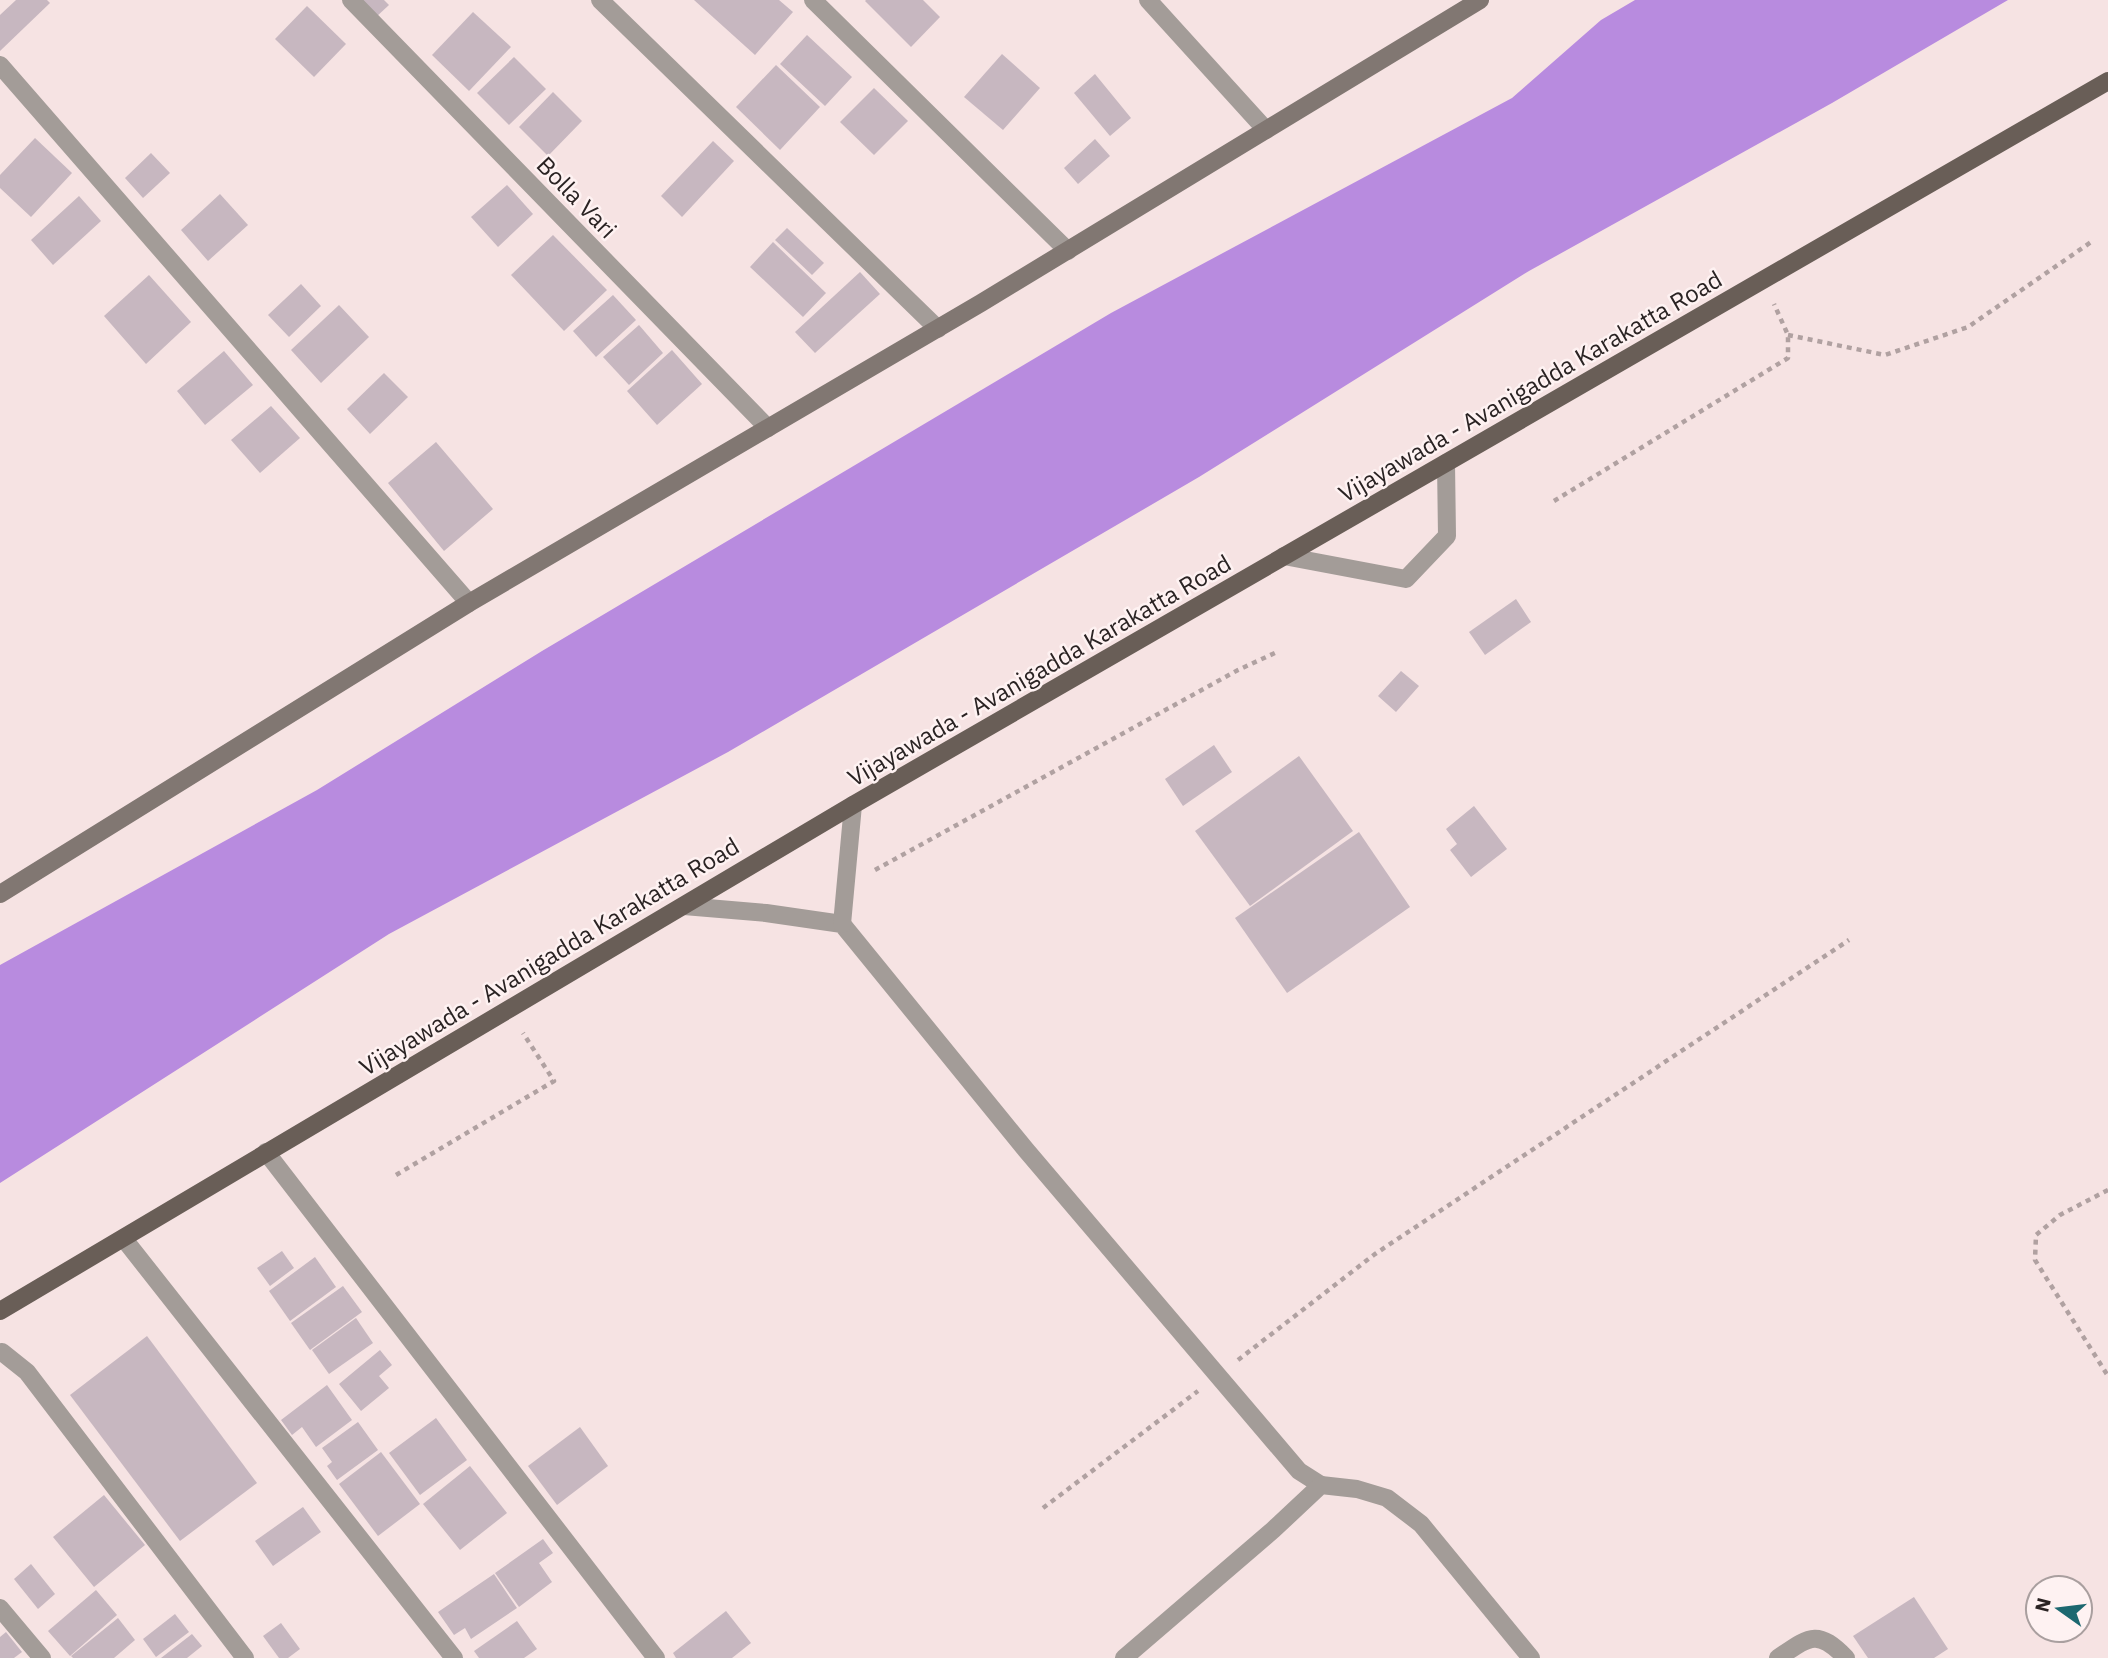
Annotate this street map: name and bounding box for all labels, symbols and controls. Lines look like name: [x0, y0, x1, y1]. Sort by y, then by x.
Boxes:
street label: Bolla Vari: [530, 149, 624, 245]
street label: Vijayawada - Avanigadda Karakatta Road: [1332, 263, 1728, 509]
street label: Vijayawada - Avanigadda Karakatta Road: [841, 547, 1237, 793]
street label: Vijayawada - Avanigadda Karakatta Road: [353, 830, 745, 1082]
north arrow: [2024, 1574, 2094, 1644]
text: N: [2029, 1595, 2056, 1614]

